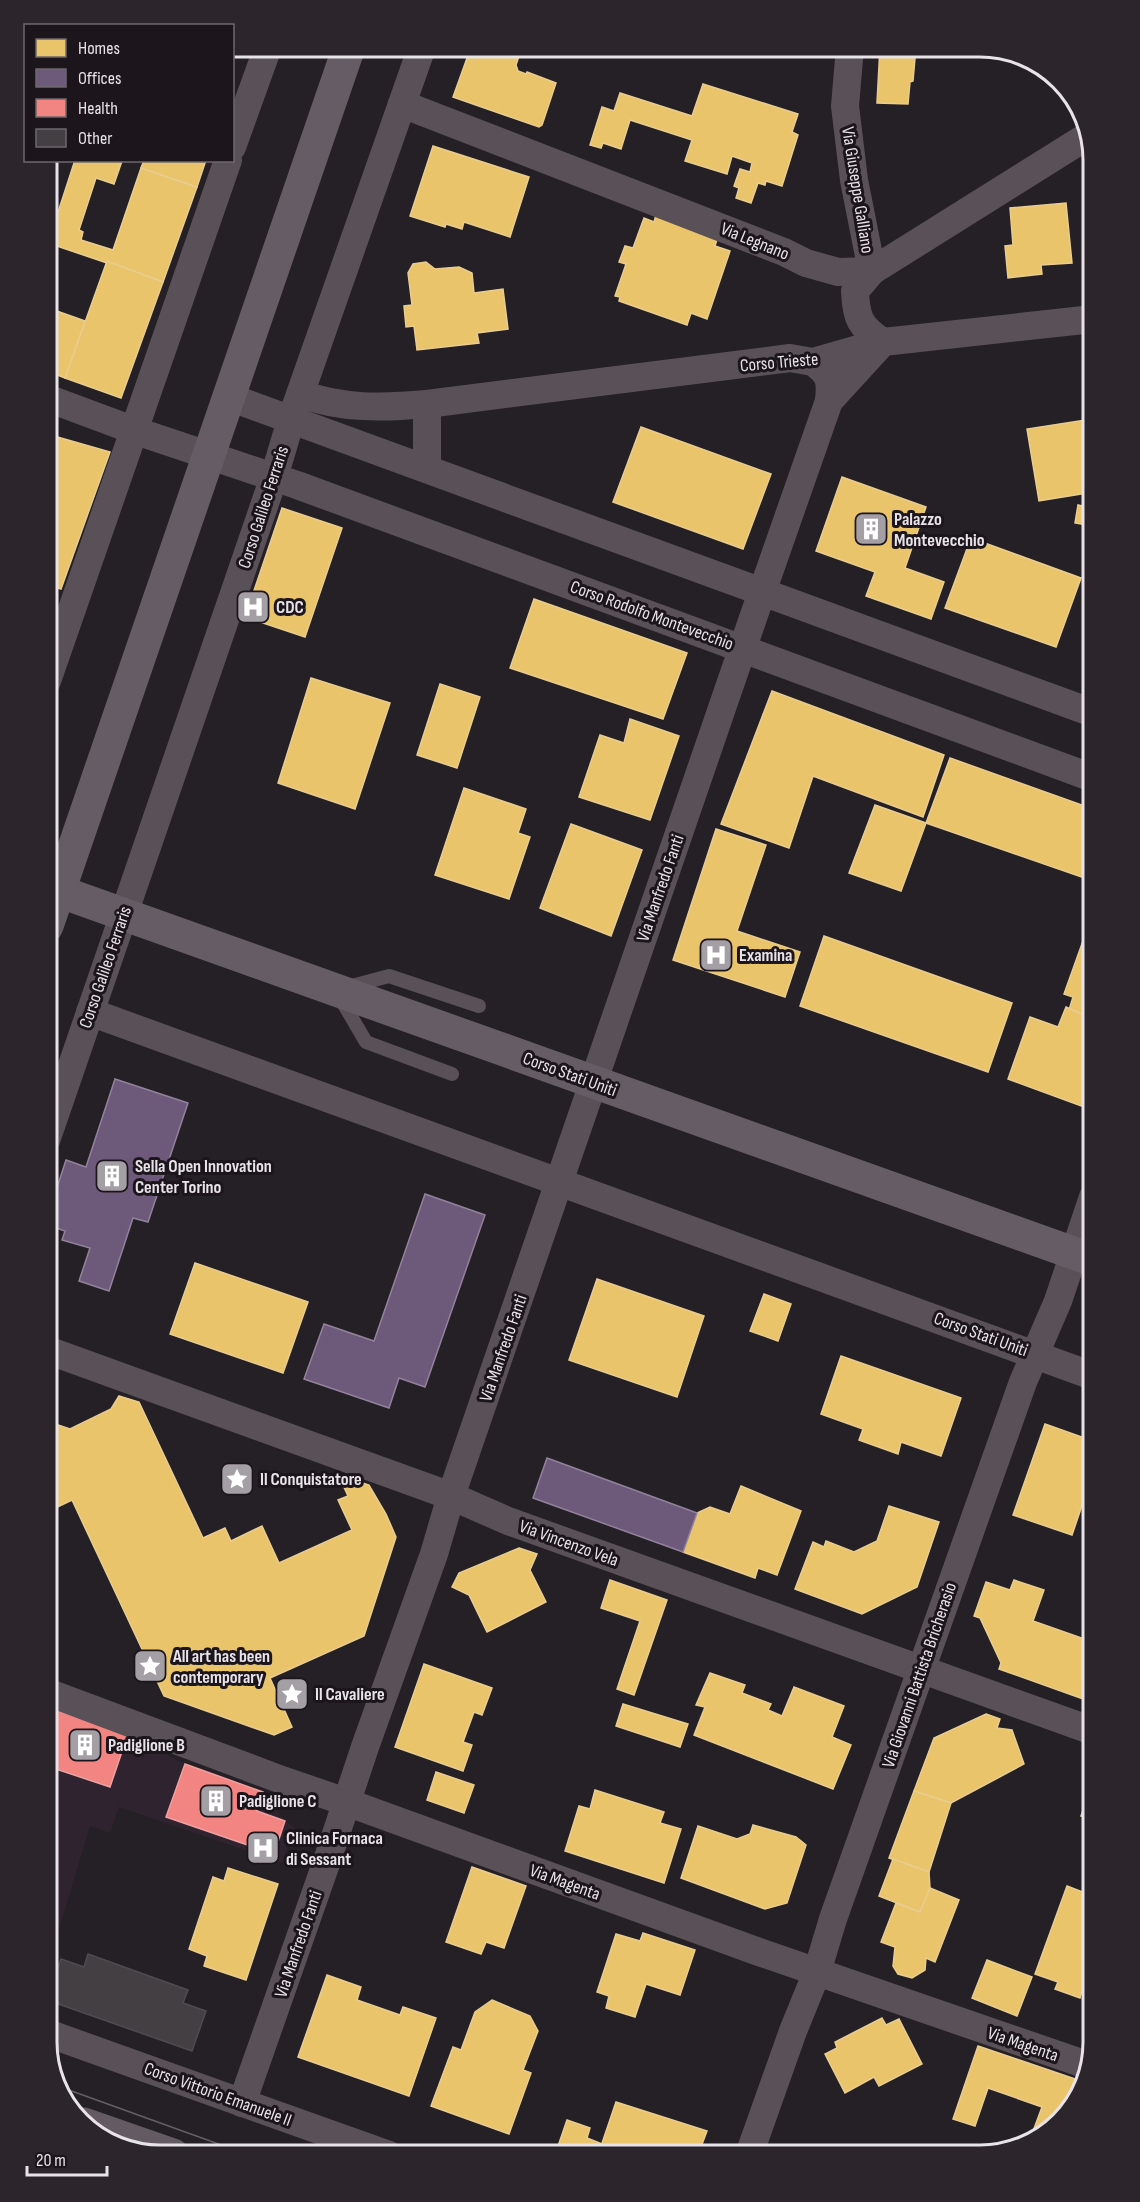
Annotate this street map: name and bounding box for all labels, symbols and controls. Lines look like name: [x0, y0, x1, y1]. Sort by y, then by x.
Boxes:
legend: [24, 24, 234, 162]
text: Homes: [78, 38, 120, 59]
text: Offices: [78, 68, 121, 89]
text: Health: [78, 98, 118, 119]
street label: Via Giuseppe Galliano: [837, 125, 878, 255]
text: Other: [78, 128, 112, 149]
street label: Via Legnano: [718, 218, 792, 265]
street label: Corso Trieste: [739, 349, 819, 376]
street label: Corso Galileo Ferraris: [234, 443, 293, 571]
place label: Palazzo Montevecchio: [894, 509, 985, 551]
building icon: Palazzo Montevecchio: [853, 511, 889, 547]
street label: Corso Rodolfo Montevecchio: [567, 576, 736, 655]
hospital icon: CDC: [235, 589, 271, 625]
place label: CDC: [276, 597, 304, 618]
street label: Via Manfredo Fanti: [632, 832, 689, 944]
street label: Corso Galileo Ferraris: [75, 904, 136, 1031]
hospital icon: Examina: [698, 937, 734, 973]
place label: Examina: [739, 945, 792, 966]
street label: Corso Stati Uniti: [520, 1048, 620, 1101]
place label: Sella Open Innovation Center Torino: [135, 1156, 272, 1198]
building icon: Sella Open Innovation Center Torino: [94, 1158, 130, 1194]
street label: Via Manfredo Fanti: [475, 1292, 532, 1404]
street label: Corso Stati Uniti: [931, 1308, 1031, 1361]
place icon: Il Conquistatore: [219, 1461, 255, 1497]
place label: Il Conquistatore: [260, 1469, 362, 1490]
street label: Via Vincenzo Vela: [516, 1516, 621, 1571]
street label: Via Giovanni Battista Bricherasio: [878, 1580, 961, 1771]
place label: All art has been contemporary: [172, 1646, 270, 1688]
place icon: All art has been contemporary: [132, 1648, 168, 1684]
place icon: Il Cavaliere: [274, 1676, 310, 1712]
place label: Il Cavaliere: [315, 1684, 385, 1705]
building icon: Padiglione B: [67, 1727, 103, 1763]
place label: Padiglione B: [108, 1735, 185, 1756]
building icon: Padiglione C: [198, 1783, 234, 1819]
place label: Padiglione C: [239, 1791, 317, 1812]
place label: Clinica Fornaca di Sessant: [286, 1828, 383, 1870]
hospital icon: Clinica Fornaca di Sessant: [245, 1830, 281, 1866]
street label: Via Magenta: [527, 1860, 603, 1905]
street label: Via Manfredo Fanti: [270, 1888, 327, 2000]
street label: Via Magenta: [985, 2023, 1061, 2066]
street label: Corso Vittorio Emanuele II: [141, 2058, 294, 2131]
scale bar: [27, 2139, 106, 2177]
text: 20 m: [36, 2150, 66, 2171]

